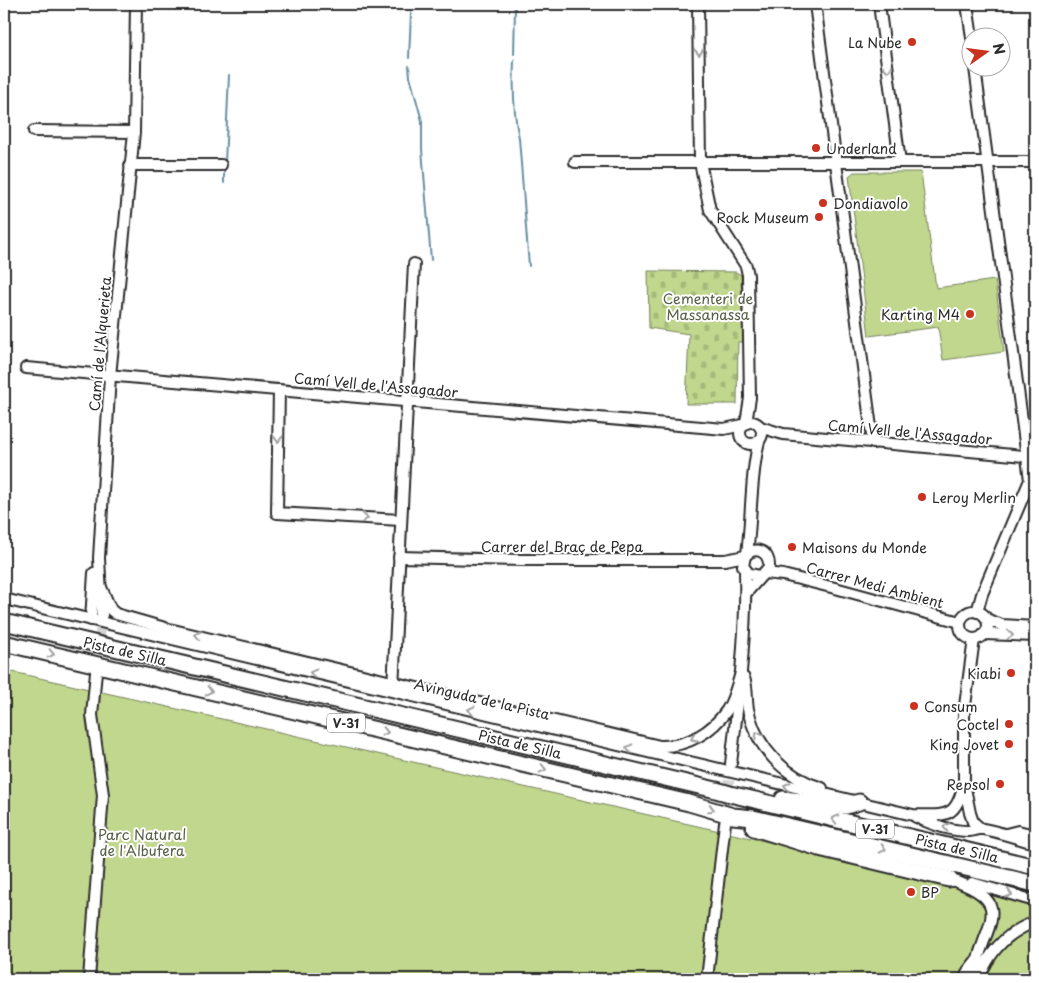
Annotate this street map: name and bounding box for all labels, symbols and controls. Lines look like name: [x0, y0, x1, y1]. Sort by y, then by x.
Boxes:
north arrow: [962, 28, 1012, 78]
place label: La Nube: [848, 32, 902, 53]
marker: La Nube: [906, 36, 918, 48]
text: N: [988, 41, 1011, 57]
one-way arrow: [694, 49, 704, 57]
one-way arrow: [882, 66, 893, 74]
place label: Underland: [826, 138, 897, 159]
marker: Underland: [810, 142, 822, 154]
place label: Dondiavolo: [833, 193, 908, 214]
marker: Dondiavolo: [817, 197, 829, 209]
place label: Rock Museum: [717, 207, 809, 228]
marker: Rock Museum: [813, 211, 825, 223]
street label: Camí de l'Alquerieta: [84, 275, 116, 412]
park label: Cementeri de Massanassa: [663, 288, 754, 325]
place label: Karting M4: [881, 304, 960, 325]
marker: Karting M4: [964, 308, 976, 320]
street label: Camí Vell de l'Assagador: [293, 367, 459, 403]
street label: Camí Vell de l'Assagador: [827, 414, 993, 450]
one-way arrow: [273, 436, 283, 443]
place label: Leroy Merlin: [932, 487, 1016, 508]
marker: Leroy Merlin: [916, 491, 928, 503]
one-way arrow: [361, 513, 369, 524]
street label: Carrer del Braç de Pepa: [481, 536, 643, 557]
place label: Maisons du Monde: [802, 537, 927, 558]
marker: Maisons du Monde: [786, 541, 798, 553]
street label: Carrer Medi Ambient: [804, 557, 946, 614]
one-way arrow: [1006, 629, 1014, 640]
one-way arrow: [194, 630, 203, 641]
street label: Pista de Silla: [81, 631, 169, 671]
one-way arrow: [47, 648, 56, 659]
place label: Kiabi: [967, 663, 1001, 684]
marker: Kiabi: [1005, 667, 1017, 679]
one-way arrow: [309, 668, 317, 678]
street label: Avinguda de la Pista: [412, 673, 552, 725]
one-way arrow: [205, 685, 214, 696]
place label: Consum: [924, 696, 977, 717]
marker: Consum: [908, 700, 920, 712]
one-way arrow: [466, 705, 475, 716]
road number: V-31: [327, 714, 365, 732]
place label: Coctel: [957, 714, 999, 735]
marker: Coctel: [1003, 718, 1015, 730]
street label: Pista de Silla: [476, 724, 564, 764]
one-way arrow: [380, 726, 389, 737]
one-way arrow: [754, 731, 764, 740]
one-way arrow: [690, 732, 699, 742]
place label: King Jovet: [930, 734, 999, 755]
marker: King Jovet: [1003, 738, 1015, 750]
one-way arrow: [625, 743, 634, 754]
one-way arrow: [538, 763, 547, 774]
place label: Repsol: [947, 774, 990, 795]
marker: Repsol: [994, 778, 1006, 790]
one-way arrow: [784, 781, 792, 791]
one-way arrow: [706, 804, 714, 814]
one-way arrow: [830, 814, 839, 825]
road number: V-31: [856, 820, 894, 839]
one-way arrow: [941, 822, 950, 833]
park label: Parc Natural de l'Albufera: [98, 824, 186, 861]
street label: Pista de Silla: [913, 828, 1001, 868]
one-way arrow: [879, 843, 888, 854]
place label: BP: [921, 882, 939, 903]
marker: BP: [905, 886, 917, 898]
one-way arrow: [1004, 888, 1013, 898]

